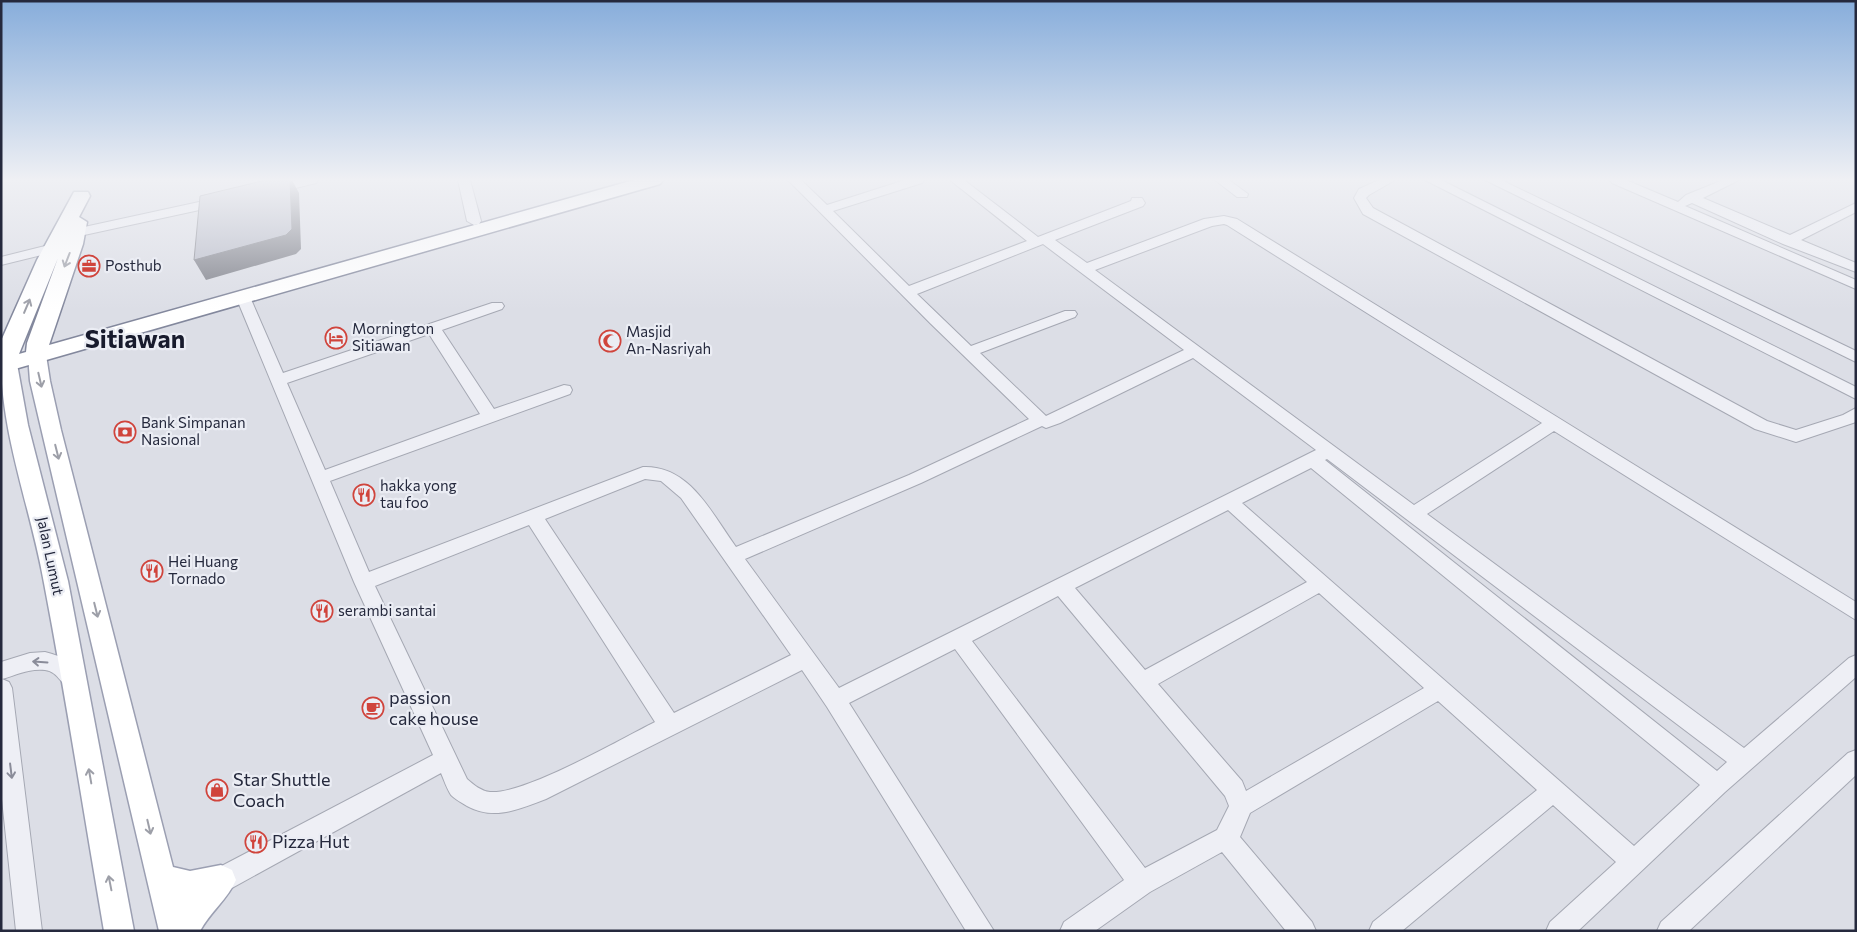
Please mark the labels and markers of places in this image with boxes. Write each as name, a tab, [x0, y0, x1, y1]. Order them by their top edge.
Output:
office icon: Posthub	[77, 254, 101, 278]
place label: Posthub	[105, 256, 162, 274]
place label: Mornington Sitiawan	[352, 319, 434, 354]
place label: Masjid An-Nasriyah	[626, 322, 711, 357]
hotel icon: Mornington Sitiawan	[324, 326, 348, 350]
mosque icon: Masjid An-Nasriyah	[598, 329, 622, 353]
place label: Bank Simpanan Nasional	[141, 413, 246, 448]
bank icon: Bank Simpanan Nasional	[113, 420, 137, 444]
place label: hakka yong tau foo	[380, 476, 457, 511]
restaurant icon: hakka yong tau foo	[352, 483, 376, 507]
place label: Hei Huang Tornado	[168, 552, 238, 587]
restaurant icon: Hei Huang Tornado	[140, 559, 164, 583]
restaurant icon: serambi santai	[310, 599, 334, 623]
place label: serambi santai	[338, 601, 436, 619]
place label: passion cake house	[389, 686, 478, 729]
cafe icon: passion cake house	[361, 696, 385, 720]
place label: Star Shuttle Coach	[233, 768, 331, 811]
shop icon: Star Shuttle Coach	[205, 778, 229, 802]
restaurant icon: Pizza Hut	[244, 830, 268, 854]
place label: Pizza Hut	[272, 830, 350, 852]

